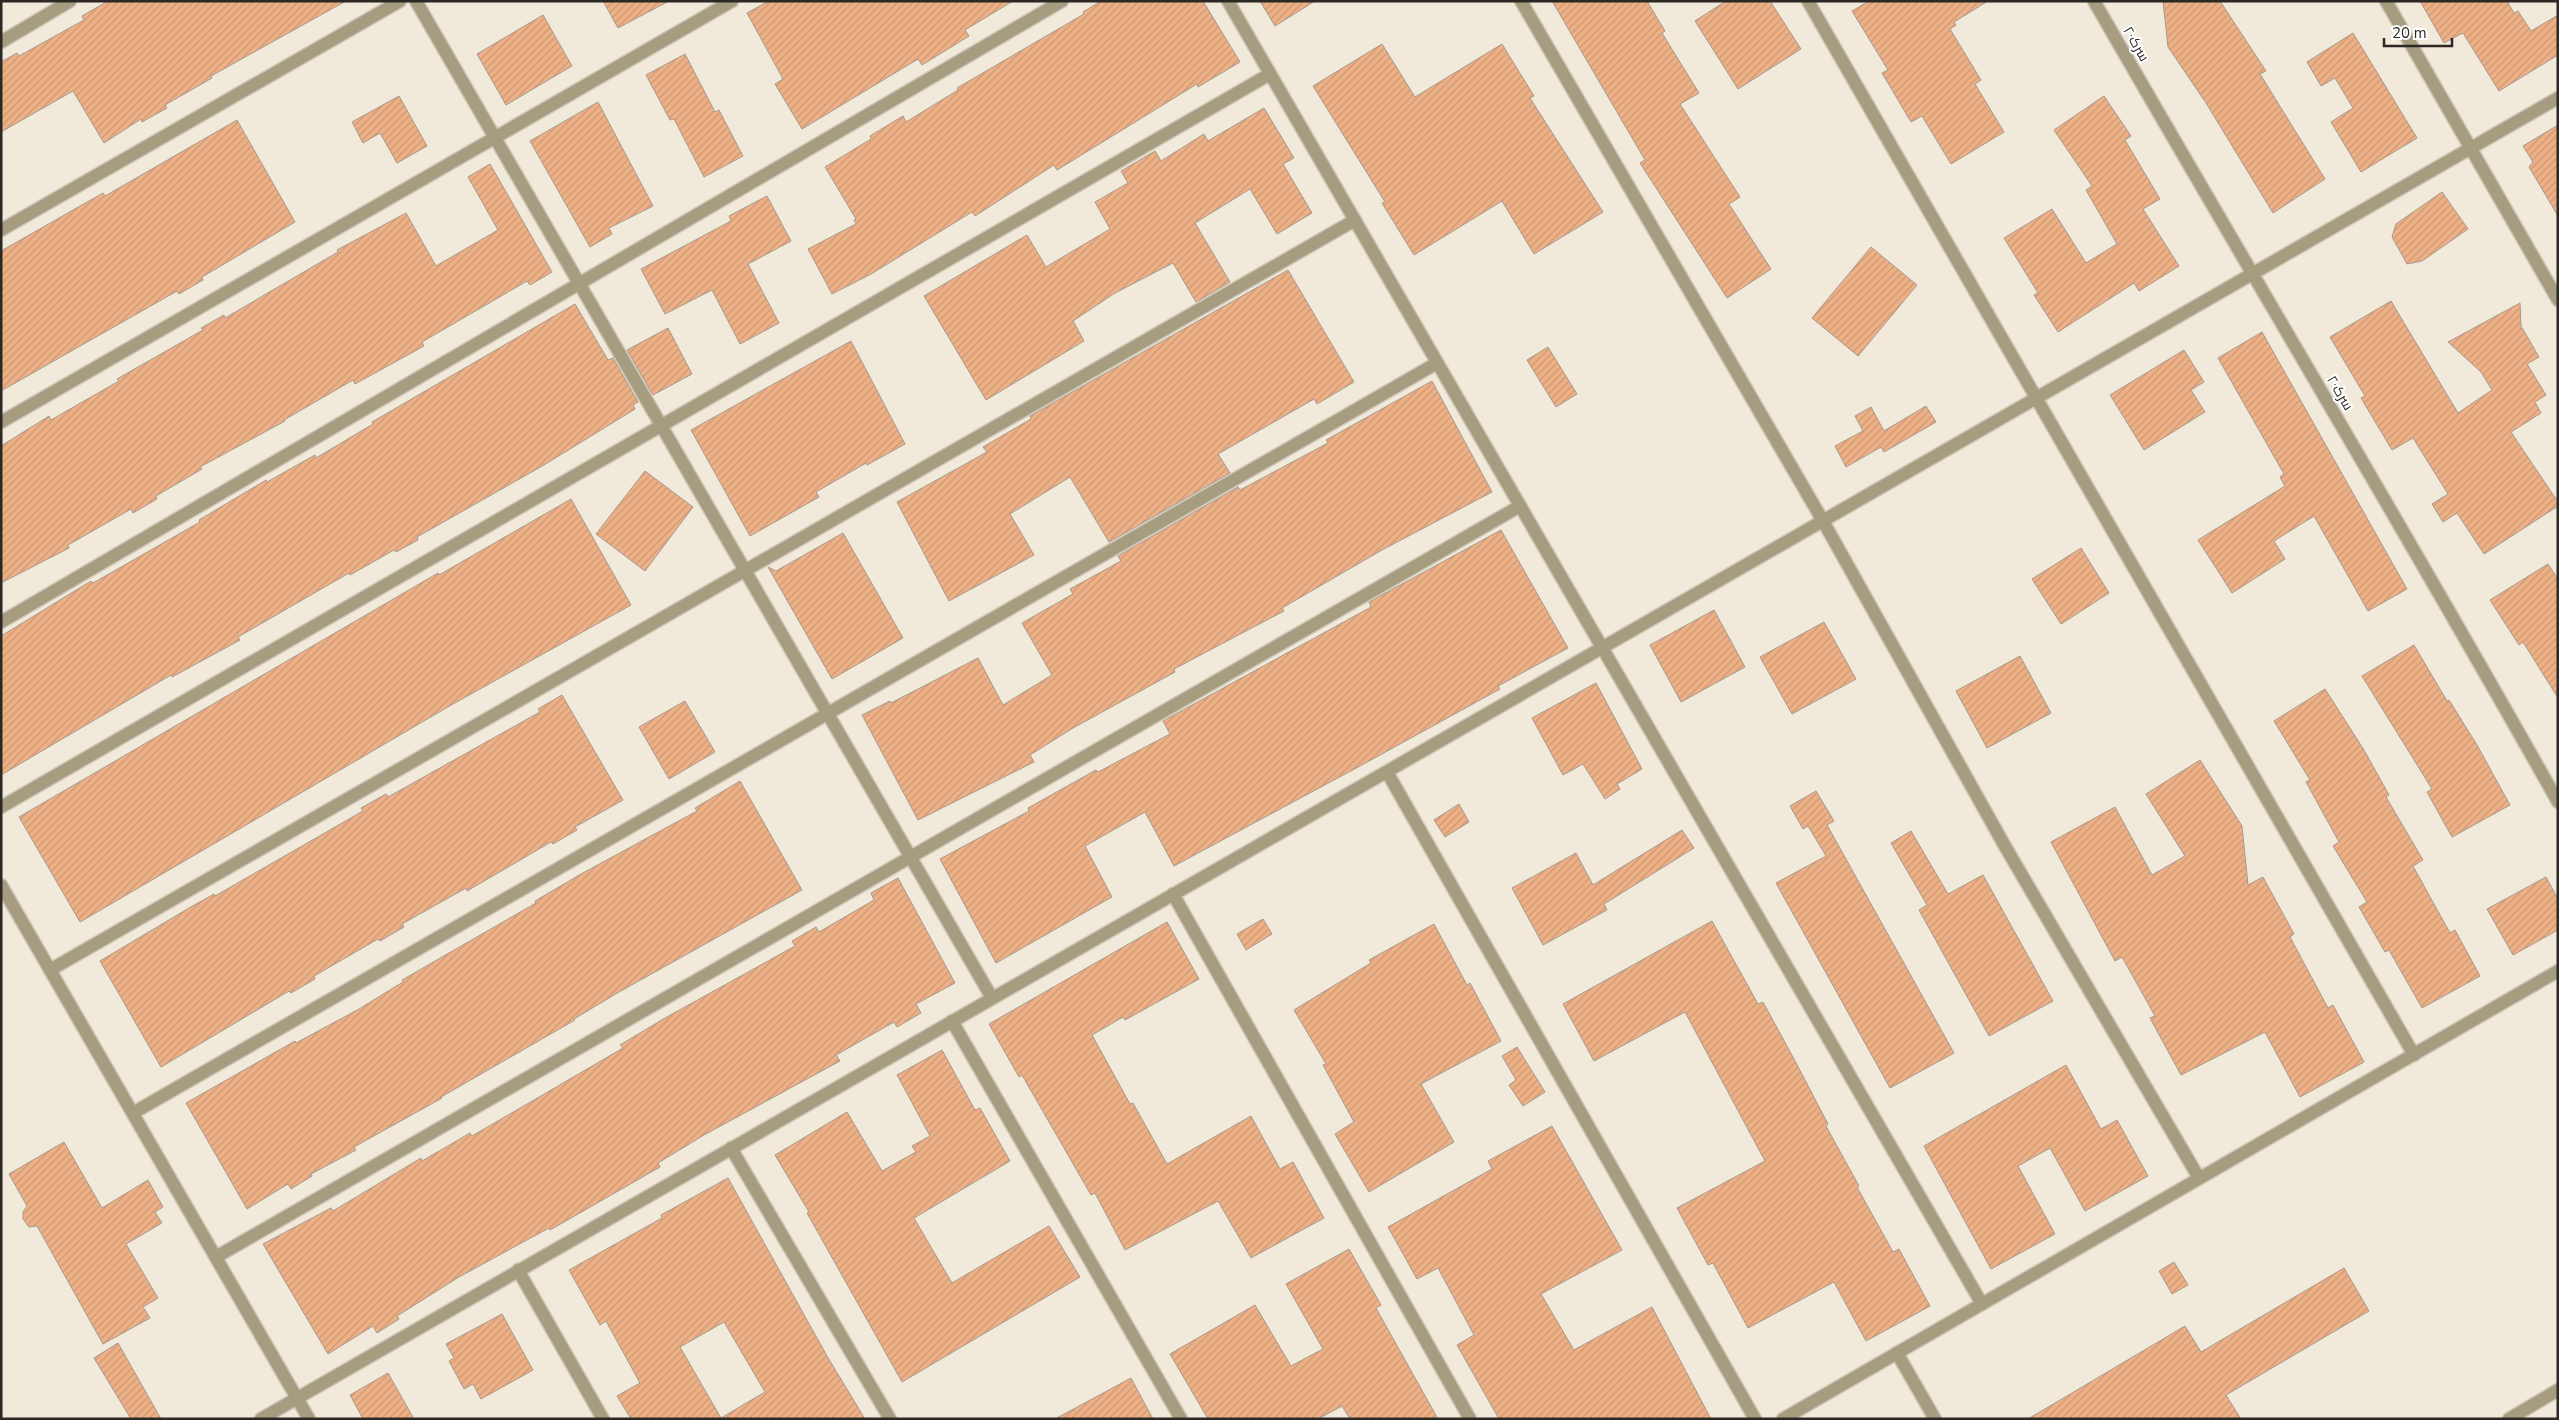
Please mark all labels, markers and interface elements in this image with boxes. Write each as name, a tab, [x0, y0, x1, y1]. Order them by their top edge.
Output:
scale bar	[2384, 15, 2452, 47]
street label: سرک۲۰	[2118, 23, 2154, 65]
text: 20 m	[2392, 23, 2427, 43]
street label: سرک۲۰	[2322, 372, 2358, 414]

